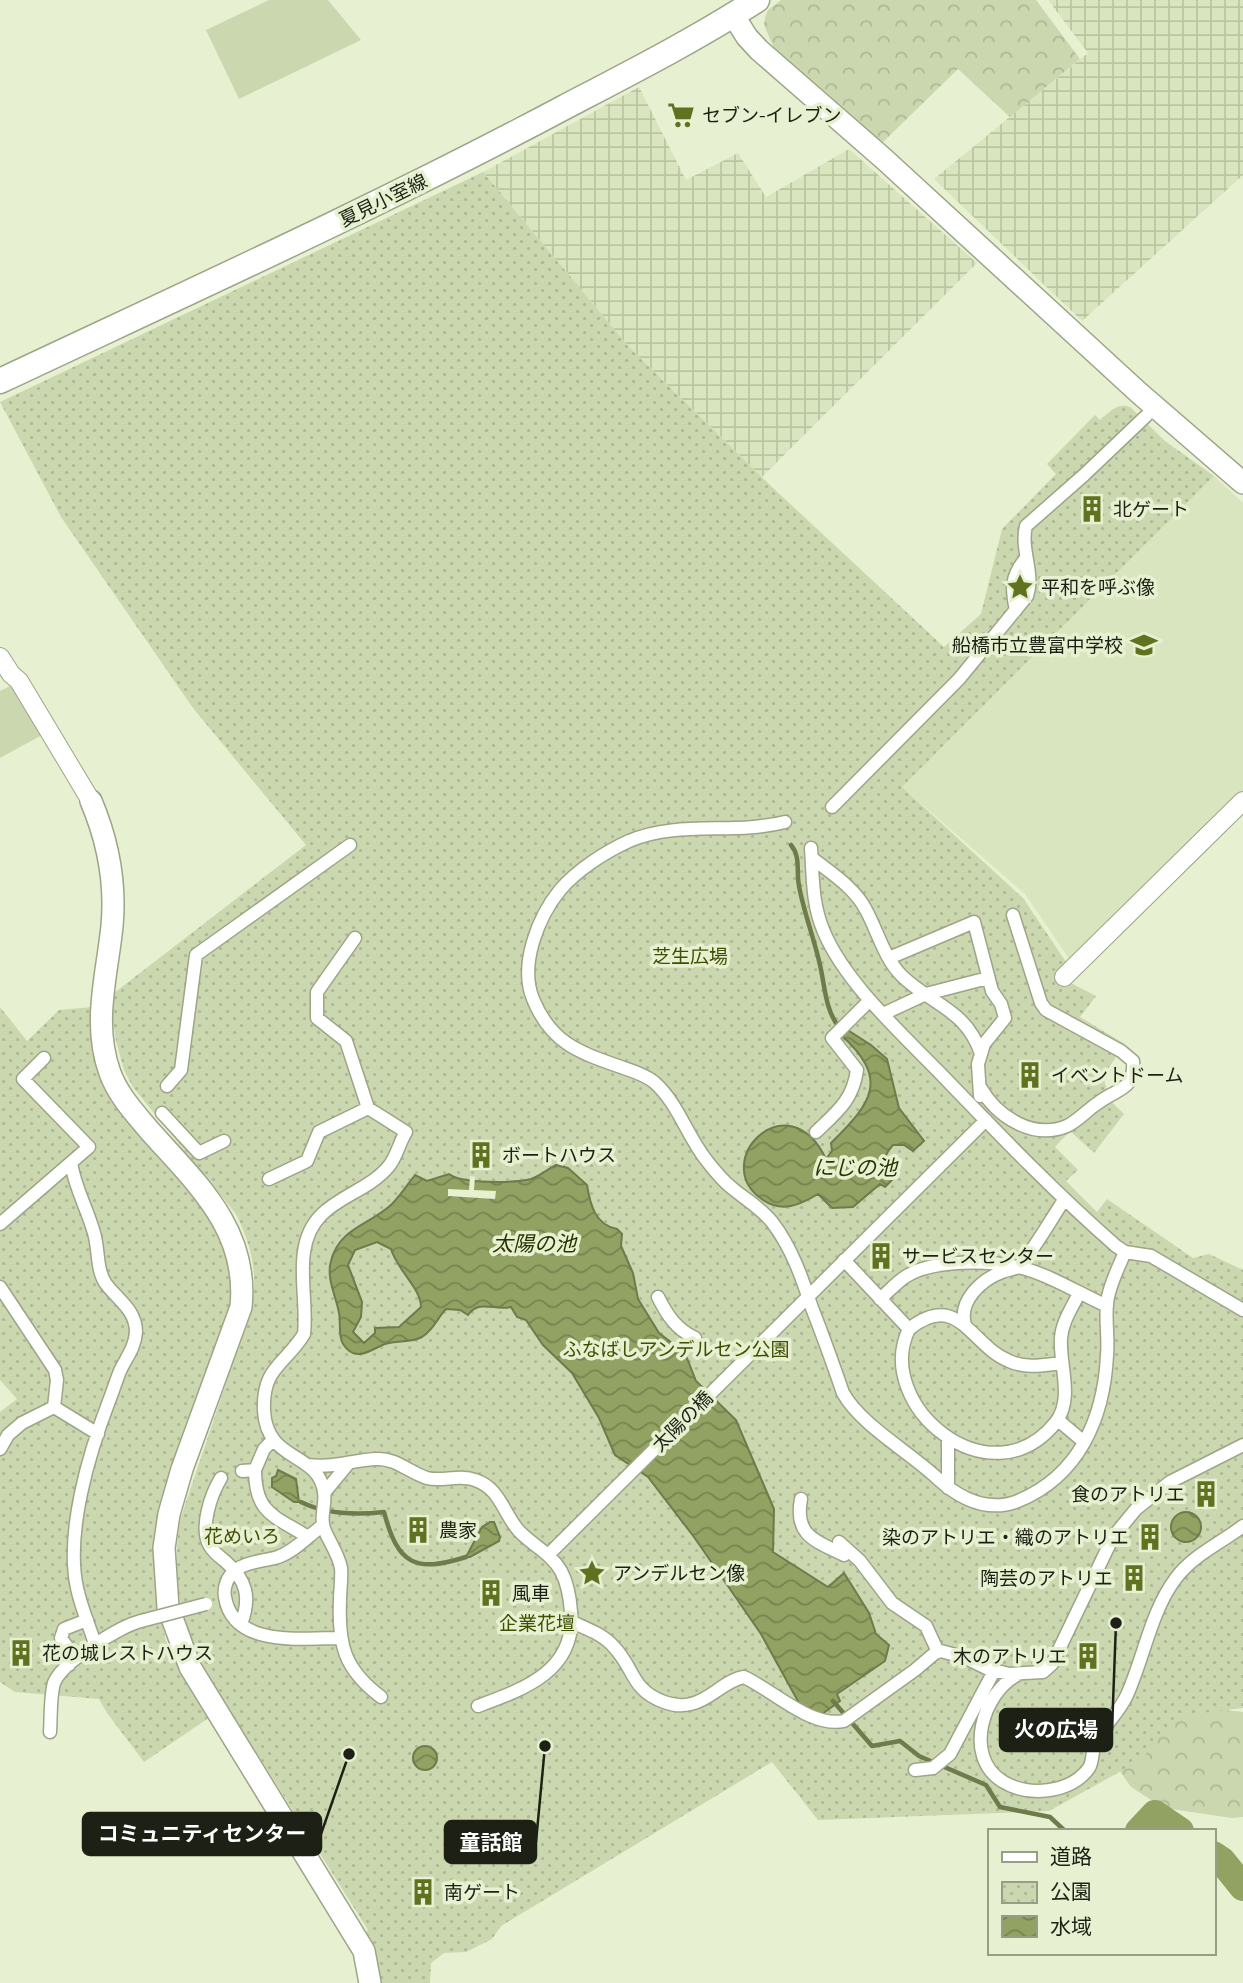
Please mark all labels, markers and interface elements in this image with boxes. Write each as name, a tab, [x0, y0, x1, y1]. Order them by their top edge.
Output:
supermarket icon: セブン-イレブン	[666, 100, 696, 130]
place label: セブン-イレブン	[702, 105, 842, 127]
street label: 夏見小室線	[336, 170, 431, 232]
building icon: 北ゲート	[1077, 494, 1107, 524]
place label: 北ゲート	[1113, 499, 1189, 521]
place icon: 平和を呼ぶ像	[1005, 572, 1035, 602]
place label: 平和を呼ぶ像	[1041, 577, 1155, 599]
school or university icon: 船橋市立豊富中学校	[1129, 630, 1159, 660]
place label: 船橋市立豊富中学校	[952, 635, 1123, 657]
park label: 芝生広場	[652, 946, 728, 968]
building icon: イベントドーム	[1015, 1060, 1045, 1090]
place label: イベントドーム	[1051, 1065, 1183, 1087]
building icon: ボートハウス	[466, 1140, 496, 1170]
place label: ボートハウス	[502, 1145, 616, 1167]
water label: にじの池	[813, 1156, 899, 1180]
water label: 太陽の池	[492, 1232, 578, 1256]
building icon: サービスセンター	[866, 1241, 896, 1271]
place label: サービスセンター	[902, 1246, 1054, 1268]
park label: ふなばしアンデルセン公園	[562, 1339, 790, 1361]
street label: 太陽の橋	[648, 1387, 717, 1456]
building icon: 食のアトリエ	[1191, 1479, 1221, 1509]
place label: 食のアトリエ	[1071, 1484, 1185, 1506]
building icon: 農家	[403, 1515, 433, 1545]
place label: 農家	[439, 1520, 477, 1542]
building icon: 染のアトリエ・織のアトリエ	[1135, 1522, 1165, 1552]
park label: 花めいろ	[204, 1526, 280, 1548]
place label: 染のアトリエ・織のアトリエ	[882, 1527, 1129, 1549]
place icon: アンデルセン像	[577, 1558, 607, 1588]
place label: アンデルセン像	[613, 1563, 745, 1585]
building icon: 陶芸のアトリエ	[1119, 1563, 1149, 1593]
place label: 陶芸のアトリエ	[980, 1568, 1113, 1590]
building icon: 風車	[476, 1578, 506, 1608]
place label: 風車	[512, 1583, 550, 1605]
park label: 企業花壇	[499, 1613, 575, 1635]
building icon: 花の城レストハウス	[6, 1638, 36, 1668]
building icon: 木のアトリエ	[1073, 1641, 1103, 1671]
place label: 花の城レストハウス	[42, 1643, 213, 1665]
place label: 木のアトリエ	[953, 1646, 1067, 1668]
callout: 火の広場	[1000, 1709, 1112, 1751]
text: 火の広場	[1014, 1718, 1098, 1742]
callout: コミュニティセンター	[83, 1813, 321, 1855]
callout: 童話館	[445, 1821, 536, 1863]
text: コミュニティセンター	[98, 1822, 306, 1846]
legend	[988, 1829, 1215, 1955]
text: 童話館	[460, 1831, 523, 1855]
text: 道路	[1050, 1845, 1092, 1869]
building icon: 南ゲート	[408, 1877, 438, 1907]
text: 公園	[1050, 1880, 1092, 1904]
place label: 南ゲート	[444, 1882, 520, 1904]
text: 水域	[1050, 1915, 1092, 1939]

